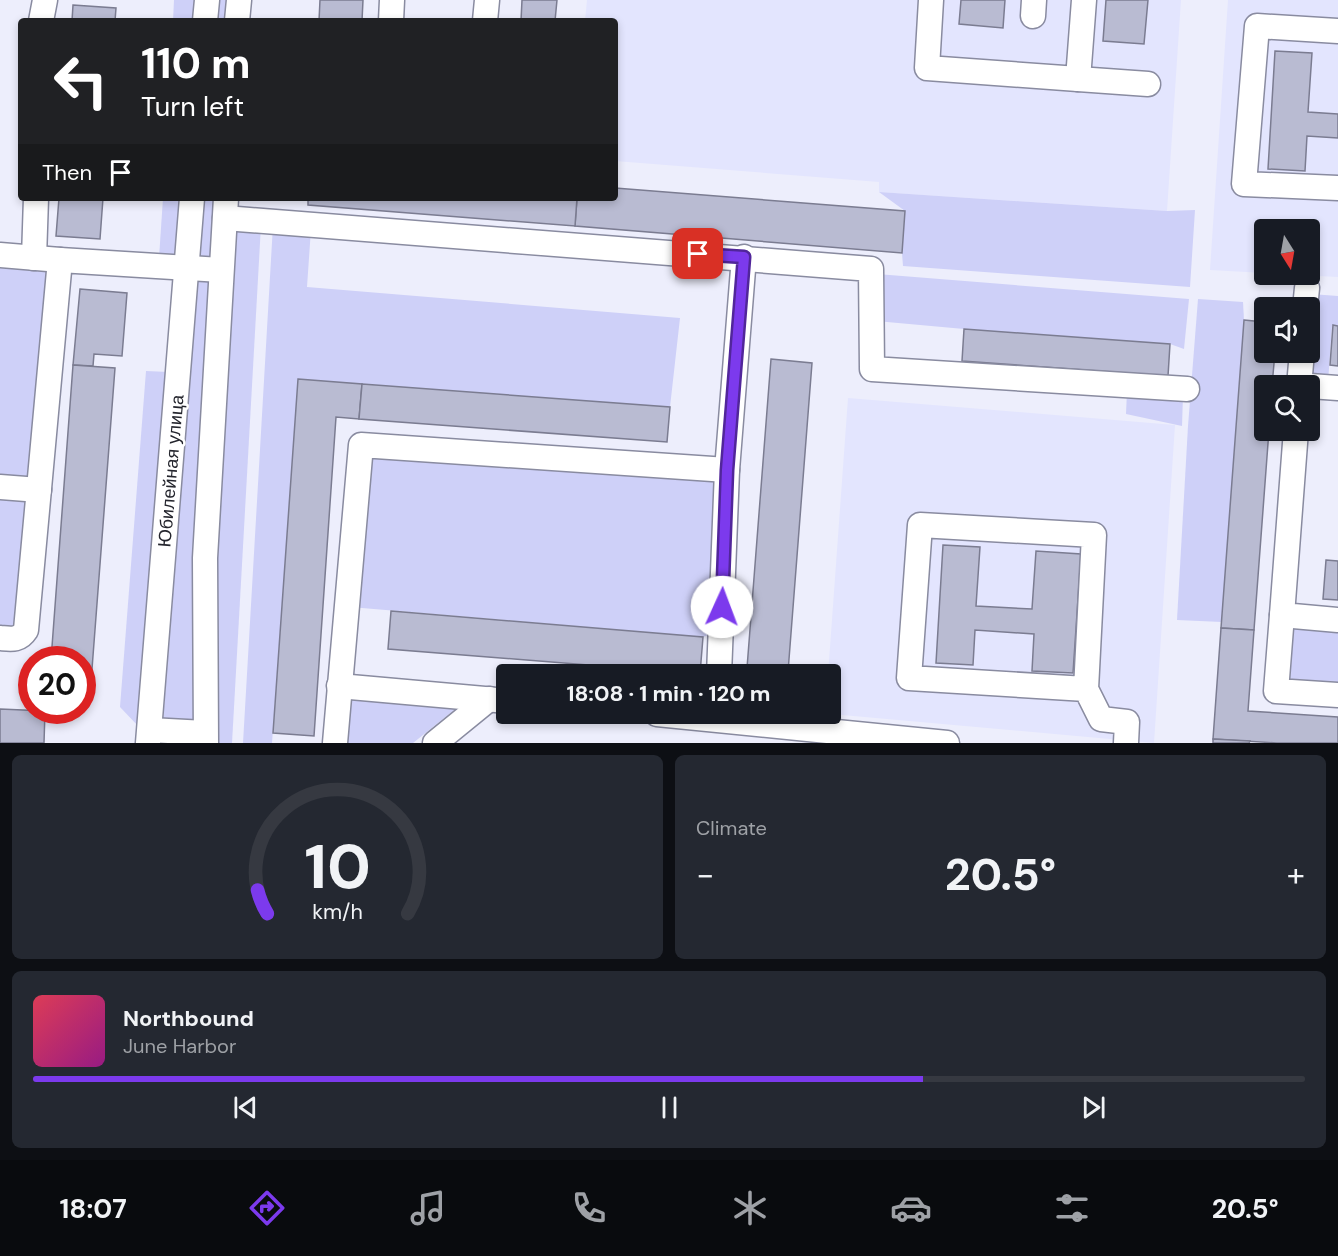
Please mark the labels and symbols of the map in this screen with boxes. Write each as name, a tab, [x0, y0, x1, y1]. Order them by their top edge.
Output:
north arrow	[1254, 219, 1320, 285]
pin	[672, 228, 723, 279]
street label: Юбилейная улица	[152, 393, 190, 548]
position arrow	[690, 575, 754, 639]
speed limit sign: 20	[18, 646, 96, 724]

